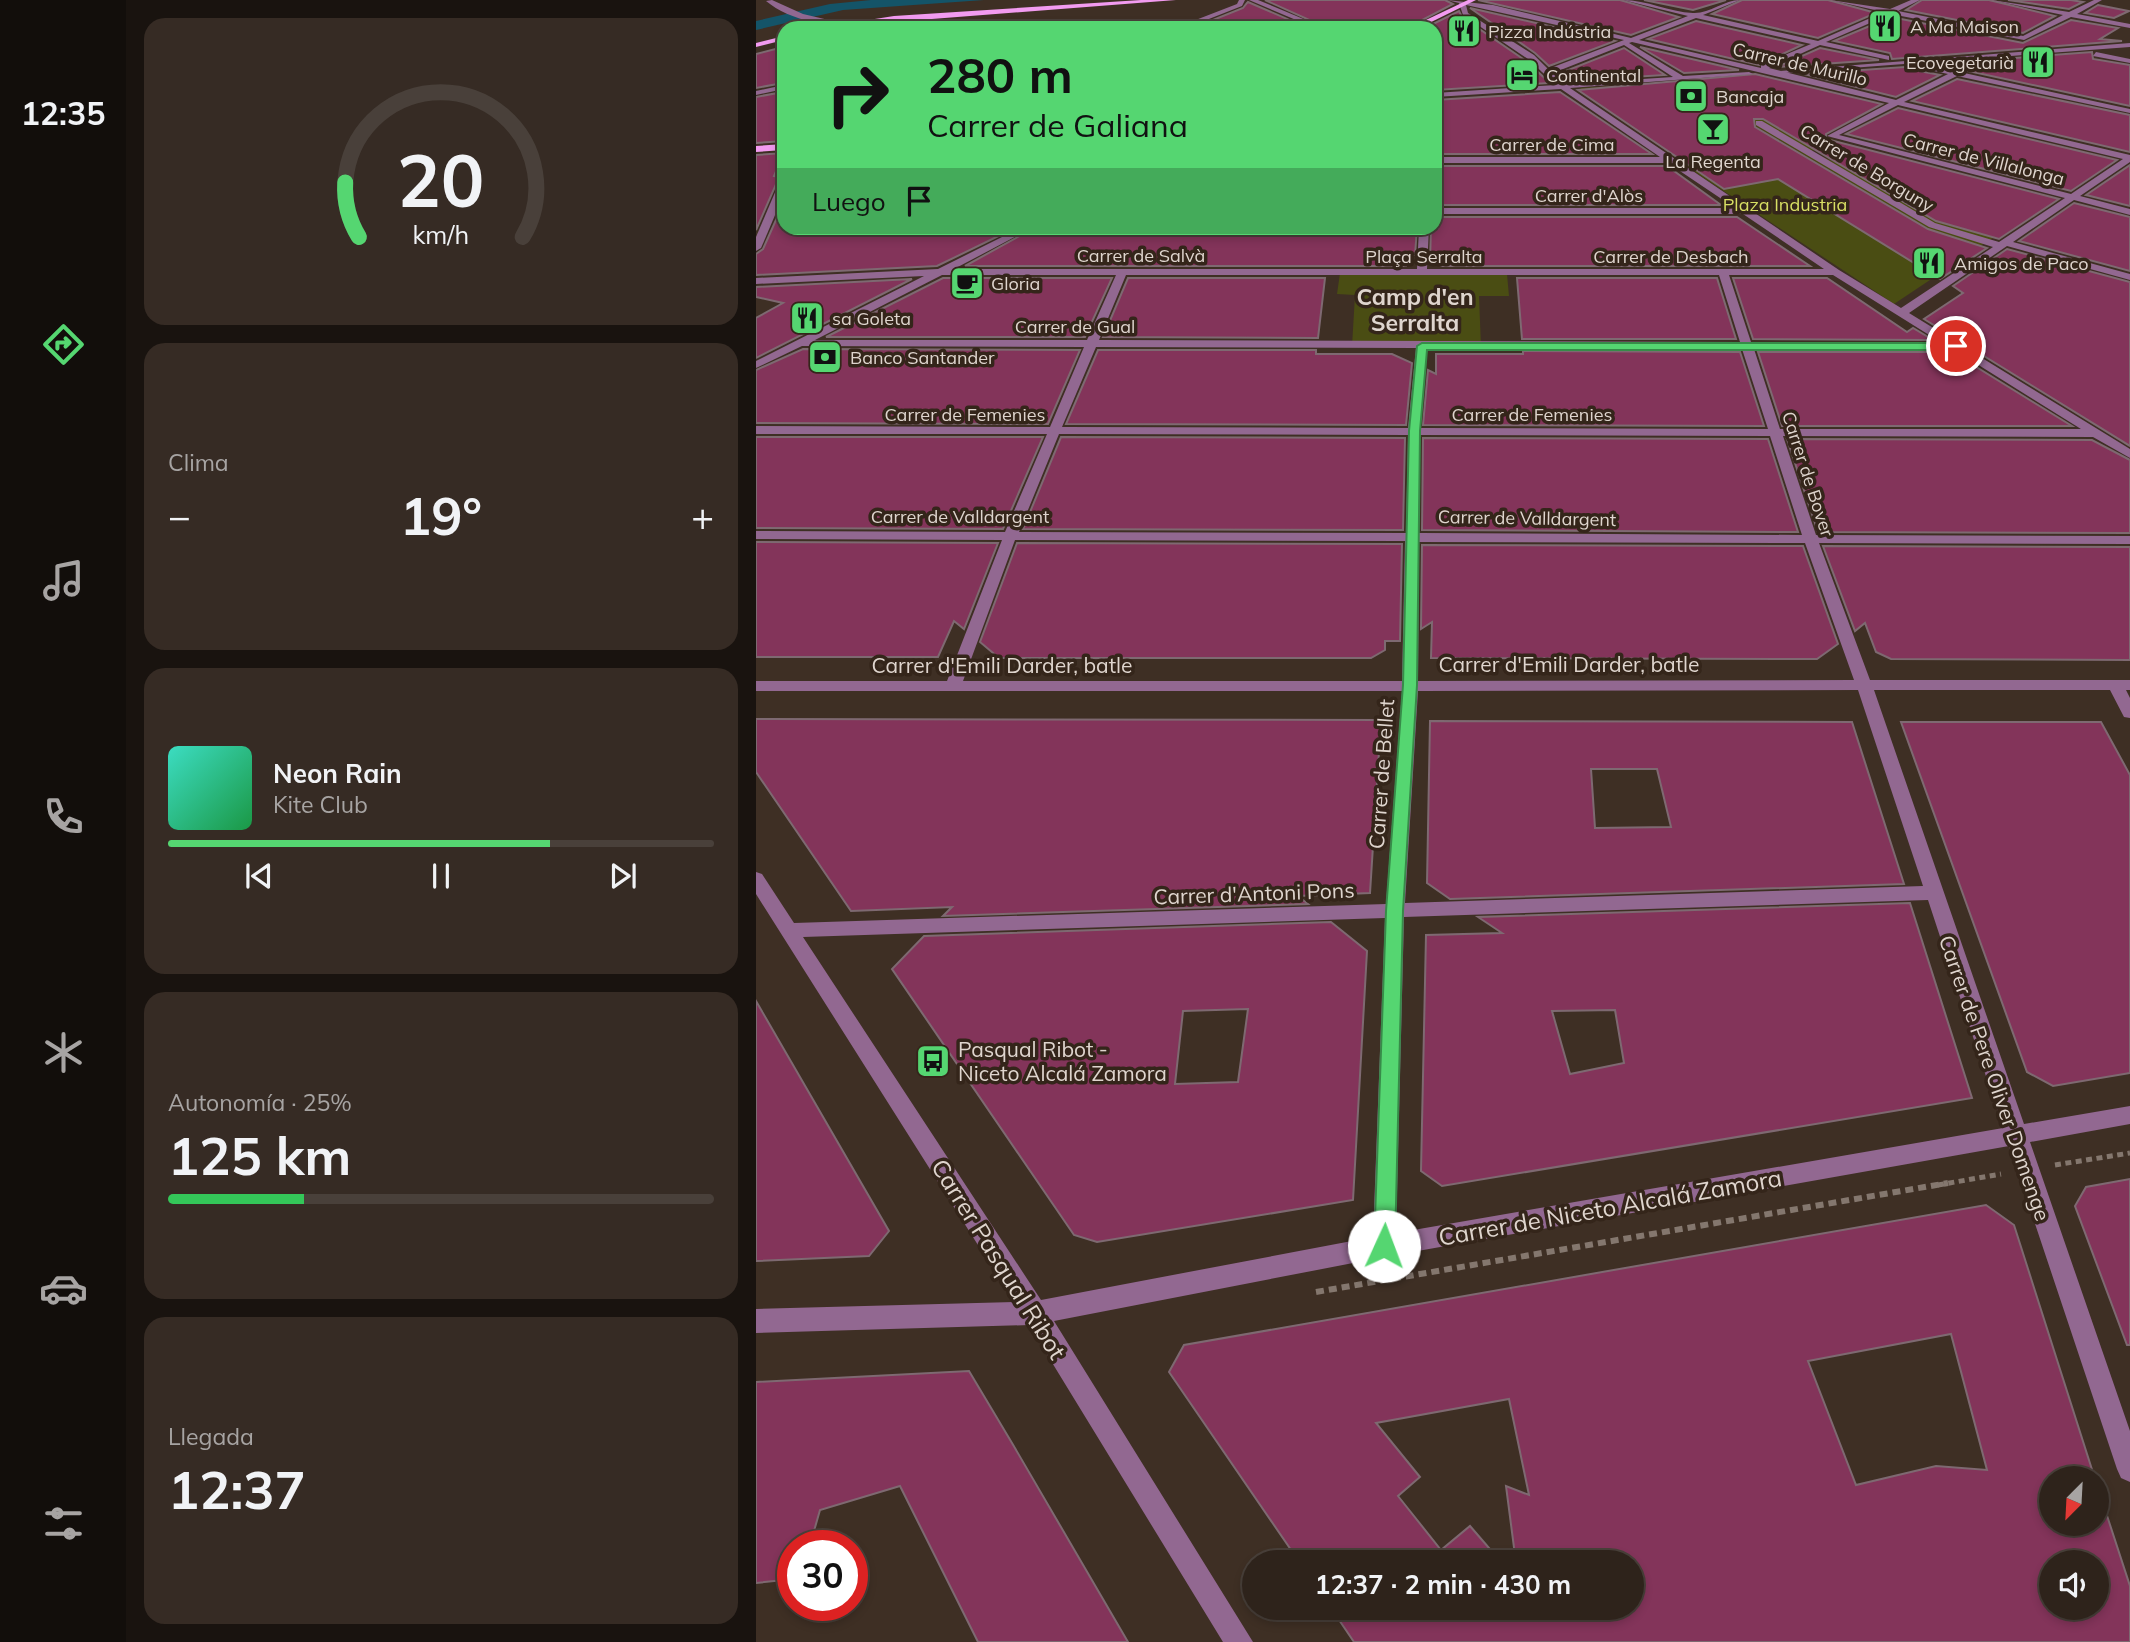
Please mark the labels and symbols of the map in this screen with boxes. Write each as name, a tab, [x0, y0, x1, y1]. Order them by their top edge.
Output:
restaurant icon: A Ma Maison	[1866, 7, 1904, 45]
restaurant icon: Pizza Indústria	[1445, 12, 1483, 50]
place label: A Ma Maison	[1910, 15, 2019, 38]
place label: Pizza Indústria	[1488, 20, 1611, 43]
street label: Carrer de Murillo	[1730, 37, 1870, 91]
restaurant icon: Ecovegetarià	[2019, 43, 2057, 81]
place label: Ecovegetarià	[1906, 51, 2014, 74]
hotel icon: Continental	[1503, 56, 1541, 94]
place label: Continental	[1546, 64, 1641, 87]
bank icon: Bancaja	[1672, 77, 1710, 115]
place label: Bancaja	[1716, 85, 1784, 108]
bar icon: La Regenta	[1694, 110, 1732, 148]
street label: Carrer de Borguny	[1796, 119, 1939, 217]
street label: Carrer de Villalonga	[1901, 128, 2067, 190]
street label: Carrer de Cima	[1489, 133, 1615, 156]
place label: La Regenta	[1665, 150, 1761, 173]
street label: Carrer d'Alòs	[1535, 184, 1643, 207]
park label: Plaza Industria	[1723, 193, 1847, 216]
street label: Carrer de Salvà	[1077, 244, 1205, 267]
restaurant icon: Amigos de Paco	[1910, 244, 1948, 282]
street label: Plaça Serralta	[1365, 245, 1483, 268]
street label: Carrer de Desbach	[1593, 245, 1749, 268]
place label: Amigos de Paco	[1954, 252, 2088, 275]
cafe icon: Gloria	[948, 264, 986, 302]
place label: Gloria	[991, 272, 1040, 295]
district label: Camp d'en Serralta	[1356, 282, 1474, 337]
restaurant icon: sa Goleta	[788, 299, 826, 337]
place label: sa Goleta	[832, 307, 911, 330]
street label: Carrer de Gual	[1015, 315, 1135, 338]
pin	[1926, 316, 1986, 376]
bank icon: Banco Santander	[806, 338, 844, 376]
place label: Banco Santander	[850, 346, 995, 369]
street label: Carrer de Femenies	[885, 403, 1045, 426]
street label: Carrer de Femenies	[1452, 403, 1612, 426]
street label: Carrer de Bover	[1777, 409, 1839, 540]
street label: Carrer de Valldargent	[871, 505, 1049, 528]
street label: Carrer de Valldargent	[1438, 505, 1616, 531]
street label: Carrer d'Emili Darder, batle	[1439, 651, 1699, 677]
street label: Carrer d'Emili Darder, batle	[872, 652, 1132, 678]
street label: Carrer de Bellet	[1363, 698, 1399, 850]
street label: Carrer d'Antoni Pons	[1153, 876, 1355, 910]
street label: Carrer de Pere Oliver Domenge	[1934, 932, 2056, 1224]
place label: Pasqual Ribot - Niceto Alcalá Zamora	[958, 1036, 1167, 1086]
bus stop icon: Pasqual Ribot - Niceto Alcalá Zamora	[914, 1042, 952, 1080]
street label: Carrer Pasqual Ribot	[925, 1153, 1073, 1365]
street label: Carrer de Niceto Alcalá Zamora	[1436, 1162, 1784, 1252]
position arrow	[1347, 1209, 1421, 1283]
north arrow	[2039, 1466, 2109, 1536]
speed limit sign: 30	[777, 1530, 868, 1621]

